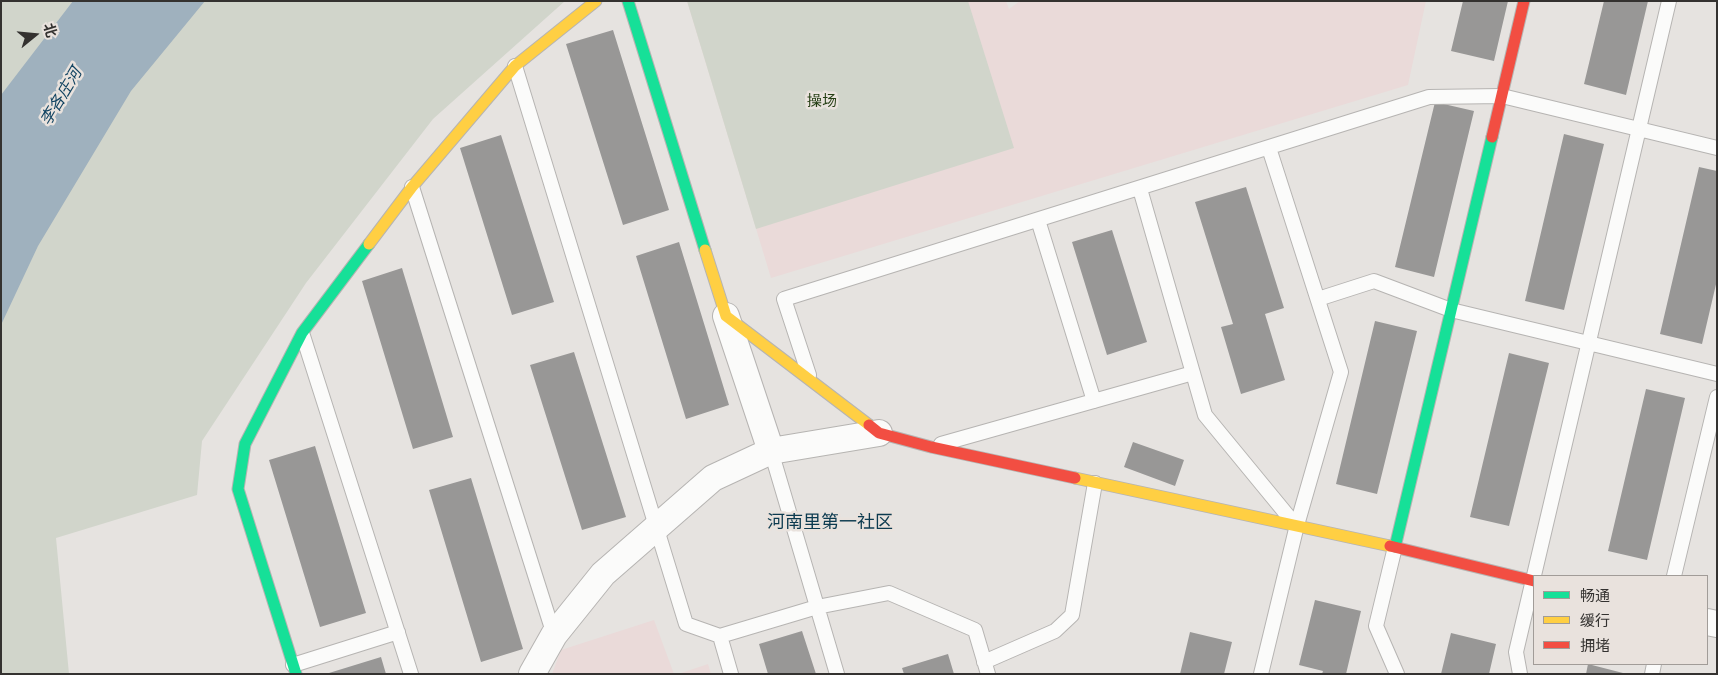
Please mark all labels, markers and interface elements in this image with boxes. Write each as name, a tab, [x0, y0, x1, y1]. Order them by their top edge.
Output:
north arrow	[10, 10, 60, 60]
text: 北	[40, 21, 60, 40]
water label: 李各庄河	[37, 65, 87, 129]
park label: 操场	[807, 93, 837, 111]
district label: 河南里第一社区	[767, 512, 893, 534]
legend	[1533, 575, 1708, 665]
text: 畅通	[1580, 587, 1610, 605]
text: 缓行	[1580, 612, 1610, 630]
text: 拥堵	[1580, 637, 1610, 655]

